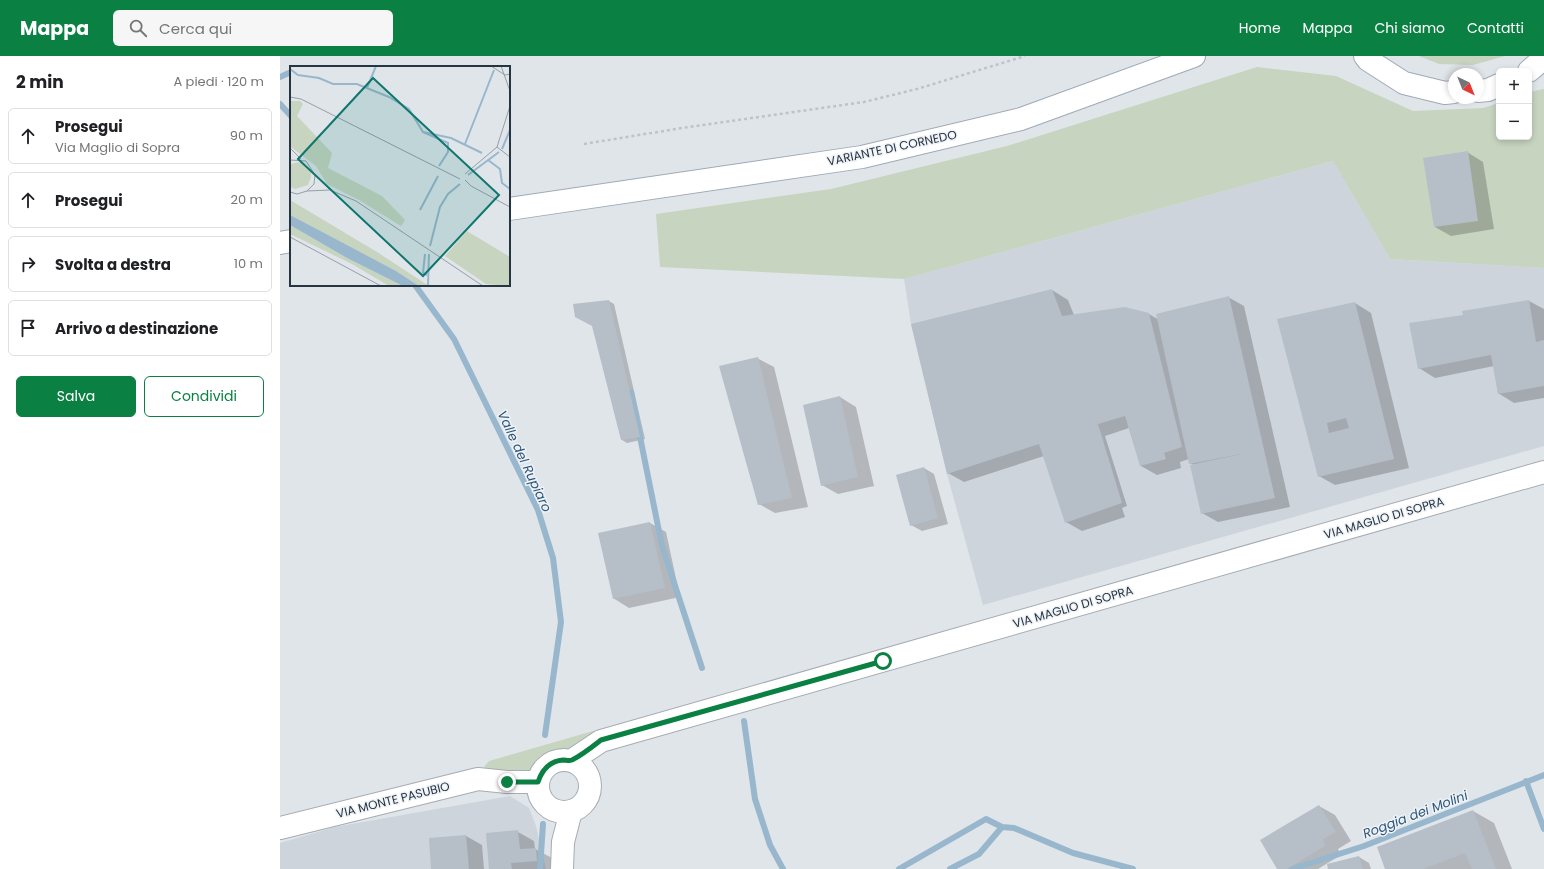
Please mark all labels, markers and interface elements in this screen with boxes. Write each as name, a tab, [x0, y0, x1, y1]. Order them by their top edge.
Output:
search box	[113, 10, 393, 46]
text: Mappa	[20, 15, 89, 42]
icon: search	[127, 17, 149, 39]
text: Cerca qui	[159, 18, 232, 39]
text: Home	[1239, 18, 1281, 38]
text: Mappa	[1303, 18, 1353, 38]
text: Chi siamo	[1375, 18, 1445, 38]
text: Contatti	[1467, 18, 1524, 38]
inset map	[290, 66, 510, 286]
north arrow	[1448, 68, 1484, 104]
map controls	[1496, 68, 1532, 140]
button: +	[1496, 68, 1532, 104]
text: 2 min	[16, 70, 64, 94]
text: A piedi · 120 m	[173, 72, 264, 91]
button: −	[1496, 104, 1532, 140]
text: Prosegui	[55, 116, 123, 137]
icon: ahead	[17, 125, 39, 147]
street label: VARIANTE DI CORNEDO	[826, 125, 958, 170]
text: 90 m	[230, 126, 263, 145]
text: Via Maglio di Sopra	[55, 138, 180, 157]
icon: ahead	[17, 189, 39, 211]
text: Prosegui	[55, 190, 123, 211]
text: 20 m	[230, 190, 263, 209]
icon: right	[17, 253, 39, 275]
text: Svolta a destra	[55, 254, 171, 275]
text: 10 m	[234, 254, 263, 273]
icon: arrive	[17, 317, 39, 339]
text: Arrivo a destinazione	[55, 318, 218, 339]
button: Salva	[16, 376, 136, 417]
button: Condividi	[144, 376, 264, 417]
water label: Valle del Rupiaro	[493, 407, 556, 515]
street label: VIA MAGLIO DI SOPRA	[1322, 492, 1446, 543]
street label: VIA MAGLIO DI SOPRA	[1011, 581, 1135, 632]
route start	[874, 652, 892, 670]
route end	[498, 773, 516, 791]
street label: VIA MONTE PASUBIO	[334, 777, 451, 822]
water label: Roggia dei Molini	[1360, 785, 1471, 843]

